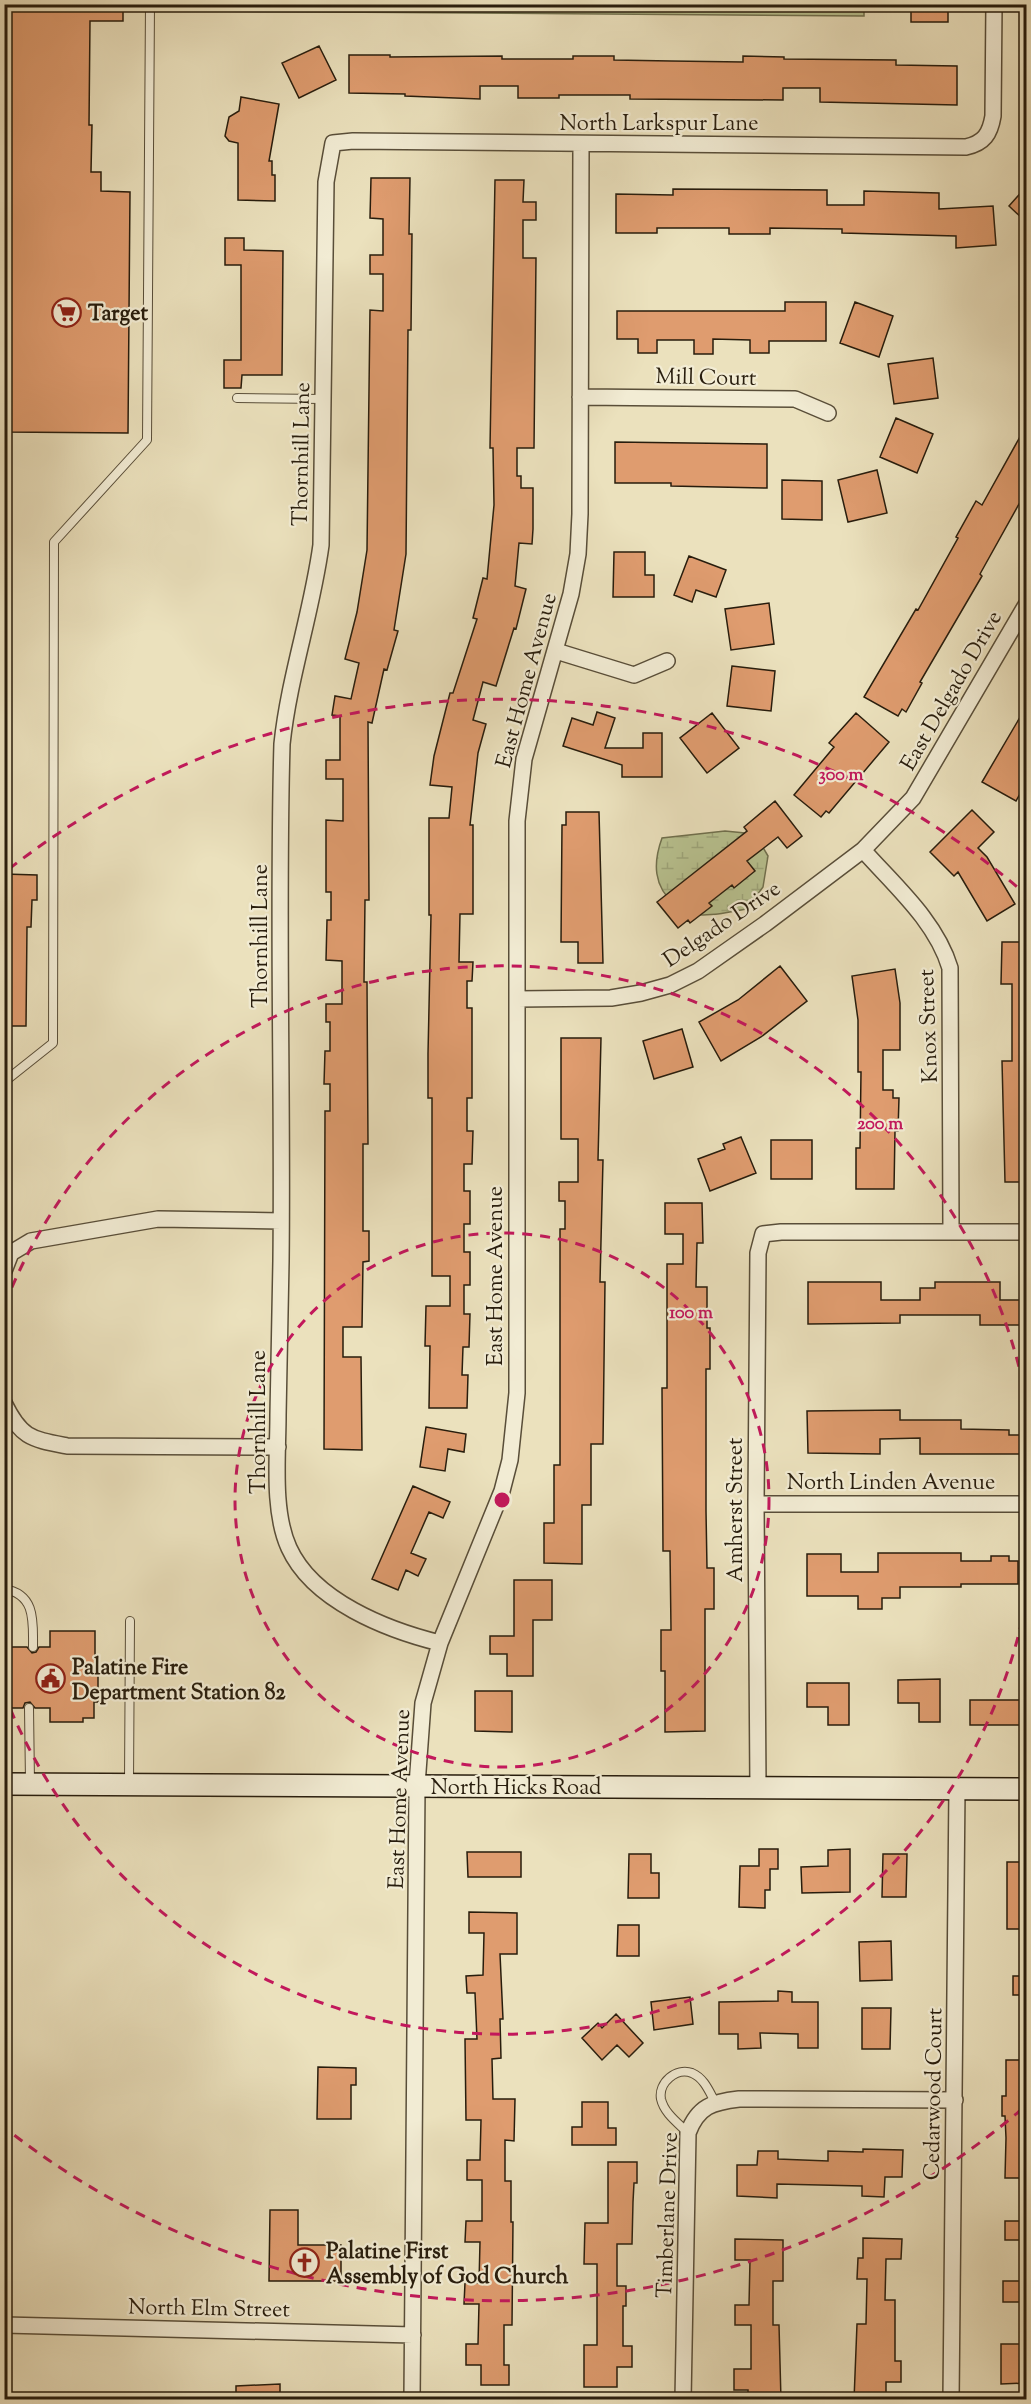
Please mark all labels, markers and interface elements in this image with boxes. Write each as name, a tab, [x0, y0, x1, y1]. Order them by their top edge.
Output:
street label: North Larkspur Lane	[560, 109, 758, 141]
supermarket icon: Target	[51, 296, 83, 328]
place label: Target	[88, 299, 148, 331]
street label: Mill Court	[655, 362, 757, 396]
street label: Thornhill Lane	[286, 382, 320, 526]
street label: East Home Avenue	[489, 590, 567, 772]
street label: East Delgado Drive	[894, 605, 1012, 778]
text: 300 m	[819, 763, 864, 789]
street label: Thornhill Lane	[246, 864, 278, 1008]
street label: Delgado Drive	[657, 874, 788, 977]
street label: Knox Street	[912, 968, 948, 1083]
text: 200 m	[857, 1112, 903, 1138]
street label: East Home Avenue	[481, 1186, 513, 1366]
text: 100 m	[669, 1301, 713, 1327]
street label: Thornhill Lane	[244, 1350, 276, 1494]
street label: Amherst Street	[721, 1437, 753, 1582]
street label: North Linden Avenue	[787, 1468, 995, 1500]
centre of rings	[492, 1490, 512, 1510]
place label: Palatine Fire Department Station 82	[72, 1653, 286, 1710]
public building icon: Palatine Fire Department Station 82	[35, 1663, 67, 1695]
street label: East Home Avenue	[382, 1709, 420, 1890]
street label: North Hicks Road	[431, 1773, 601, 1805]
street label: Cedarwood Court	[917, 2007, 953, 2181]
street label: Timberlane Drive	[650, 2132, 688, 2299]
place label: Palatine First Assembly of God Church	[326, 2237, 569, 2294]
church icon: Palatine First Assembly of God Church	[289, 2247, 321, 2279]
street label: North Elm Street	[128, 2293, 291, 2327]

